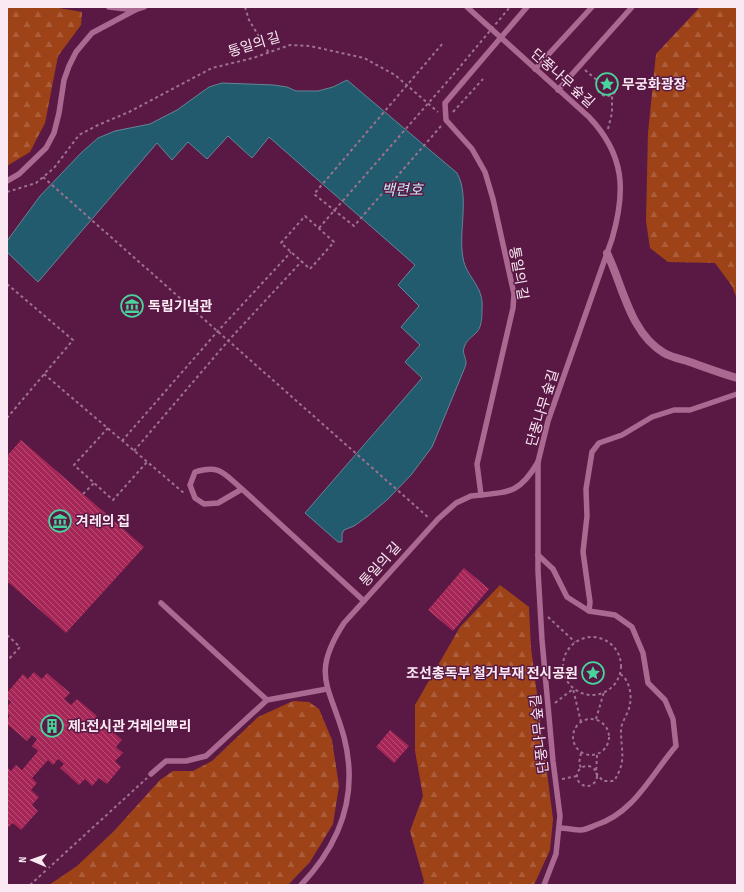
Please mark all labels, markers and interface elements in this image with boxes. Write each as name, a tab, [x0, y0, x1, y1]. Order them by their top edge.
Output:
street label: 통일의 길	[226, 28, 282, 60]
street label: 단풍나무 숲길	[527, 45, 598, 111]
place icon: 무궁화광장	[594, 71, 620, 97]
place label: 무궁화광장	[622, 76, 687, 93]
water label: 백련호	[381, 181, 424, 200]
street label: 통일의 길	[505, 245, 532, 301]
museum icon: 독립기념관	[119, 293, 145, 319]
place label: 독립기념관	[148, 298, 213, 315]
street label: 단풍나무 숲길	[523, 368, 562, 449]
museum icon: 겨레의 집	[47, 508, 73, 534]
place label: 겨레의 집	[76, 513, 130, 530]
street label: 통일의 길	[356, 539, 405, 590]
place icon: 조선총독부 철거부재 전시공원	[580, 660, 606, 686]
place label: 조선총독부 철거부재 전시공원	[406, 665, 578, 682]
street label: 단풍나무 숲길	[527, 694, 552, 774]
building icon: 제1전시관 겨레의뿌리	[39, 713, 65, 739]
place label: 제1전시관 겨레의뿌리	[68, 718, 192, 735]
north arrow	[12, 840, 52, 880]
text: N	[16, 856, 29, 863]

